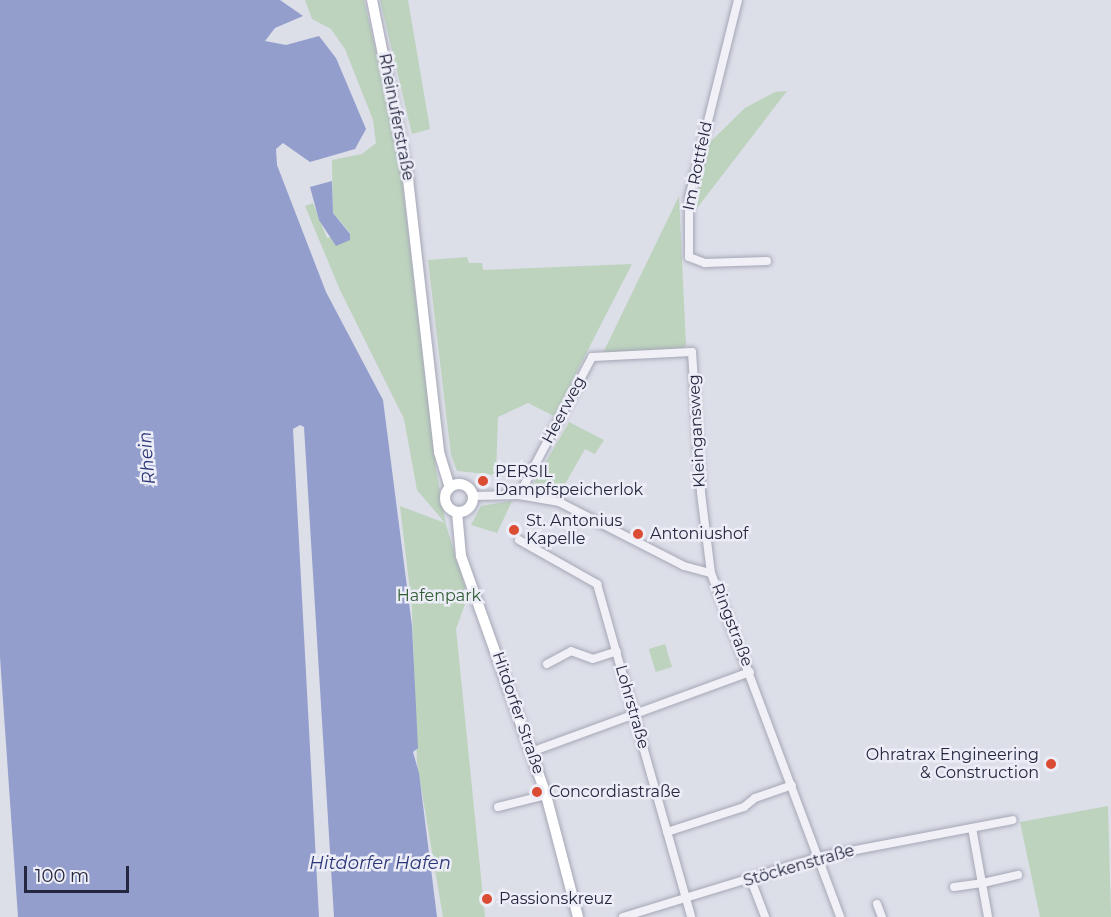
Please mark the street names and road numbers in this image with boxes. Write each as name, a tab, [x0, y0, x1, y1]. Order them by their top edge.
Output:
street label: Rheinuferstraße	[374, 52, 418, 182]
street label: Im Rottfeld	[679, 120, 717, 212]
street label: Heerweg	[538, 373, 590, 447]
street label: Kleingansweg	[684, 374, 710, 488]
street label: Ringstraße	[707, 581, 757, 669]
street label: Hitdorfer Straße	[488, 649, 548, 777]
street label: Lohrstraße	[611, 663, 653, 751]
street label: Stöckenstraße	[741, 841, 857, 891]

